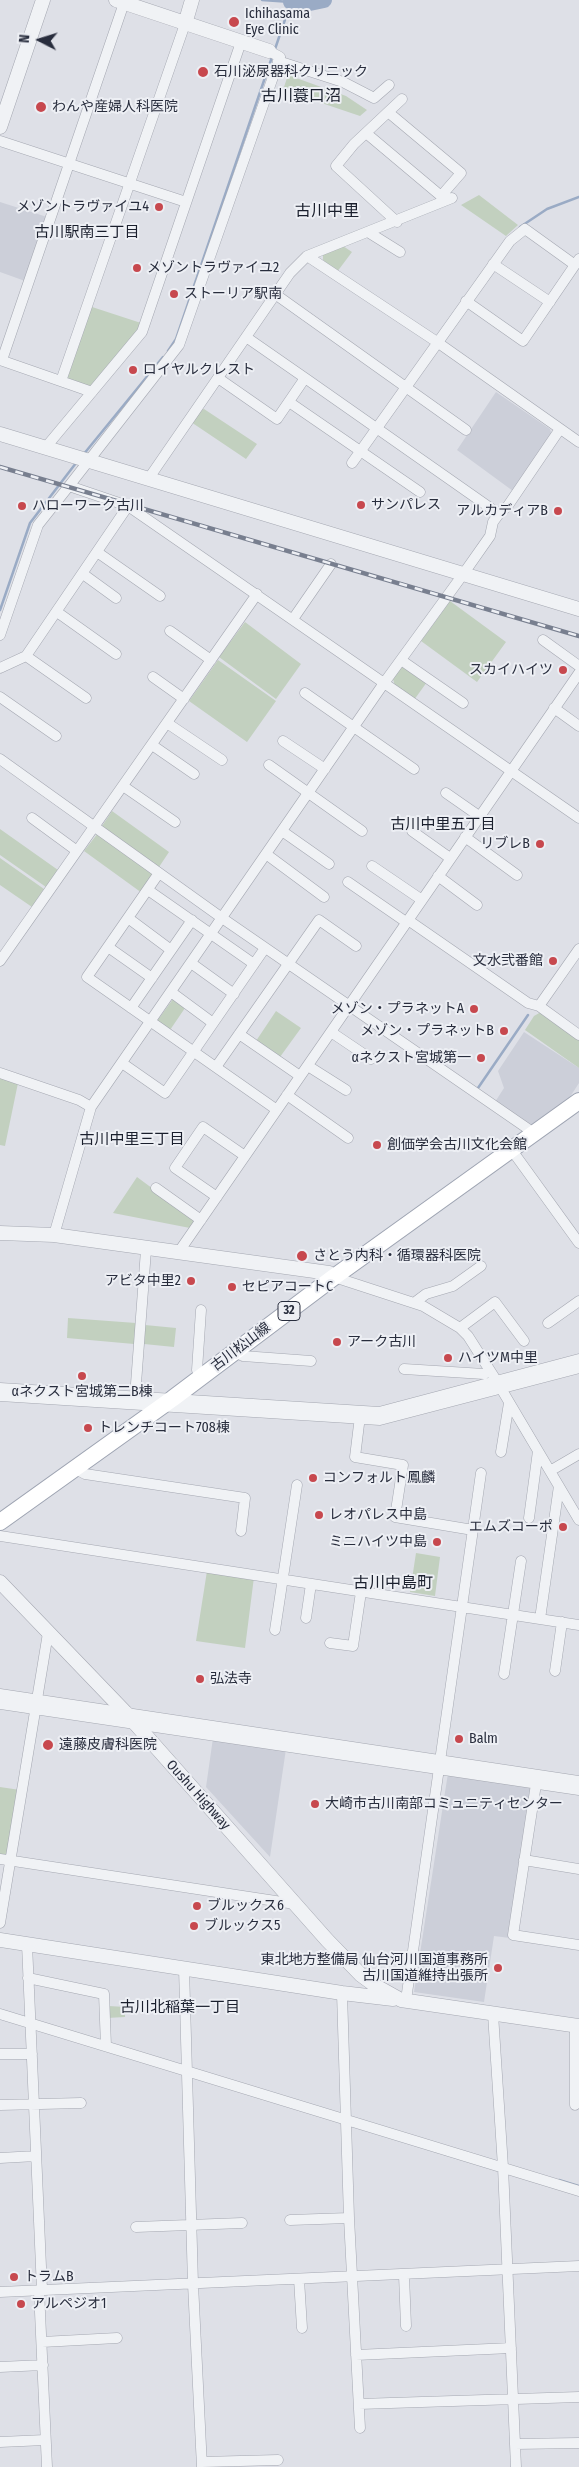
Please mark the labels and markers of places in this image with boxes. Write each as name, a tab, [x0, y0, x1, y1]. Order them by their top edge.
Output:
place label: Ichihasama Eye Clinic	[245, 6, 310, 38]
marker: Ichihasama Eye Clinic	[227, 15, 241, 29]
place label: 石川泌尿器科クリニック	[214, 64, 368, 80]
marker: 石川泌尿器科クリニック	[196, 65, 210, 79]
place label: わんや産婦人科医院	[52, 99, 178, 115]
marker: わんや産婦人科医院	[34, 100, 48, 114]
place label: メゾントラヴァイユ4	[16, 199, 149, 215]
marker: メゾントラヴァイユ4	[153, 201, 165, 213]
place label: メゾントラヴァイユ2	[147, 260, 279, 276]
marker: メゾントラヴァイユ2	[131, 262, 143, 274]
place label: ストーリア駅南	[184, 286, 282, 302]
marker: ストーリア駅南	[168, 288, 180, 300]
place label: ロイヤルクレスト	[143, 362, 255, 378]
marker: ロイヤルクレスト	[127, 364, 139, 376]
place label: サンパレス	[371, 497, 441, 513]
place label: ハローワーク古川	[32, 498, 144, 514]
marker: サンパレス	[355, 499, 367, 511]
marker: ハローワーク古川	[16, 500, 28, 512]
place label: アルカディアB	[456, 503, 548, 519]
marker: アルカディアB	[552, 505, 564, 517]
place label: スカイハイツ	[469, 662, 553, 678]
marker: スカイハイツ	[557, 664, 569, 676]
place label: リブレB	[480, 836, 530, 852]
marker: リブレB	[534, 838, 546, 850]
place label: 文水弐番館	[473, 953, 543, 969]
marker: 文水弐番館	[547, 955, 559, 967]
place label: メゾン・プラネットA	[331, 1001, 464, 1017]
marker: メゾン・プラネットA	[468, 1003, 480, 1015]
place label: メゾン・プラネットB	[360, 1023, 494, 1039]
marker: メゾン・プラネットB	[498, 1025, 510, 1037]
place label: αネクスト宮城第一	[351, 1050, 471, 1066]
marker: αネクスト宮城第一	[475, 1052, 487, 1064]
place label: 創価学会古川文化会館	[387, 1137, 527, 1153]
marker: 創価学会古川文化会館	[371, 1139, 383, 1151]
place label: さとう内科・循環器科医院	[313, 1248, 481, 1264]
marker: さとう内科・循環器科医院	[295, 1249, 309, 1263]
place label: アビタ中里2	[105, 1273, 181, 1289]
marker: アビタ中里2	[185, 1275, 197, 1287]
place label: セピアコートC	[242, 1279, 333, 1295]
marker: セピアコートC	[226, 1281, 238, 1293]
place label: アーク古川	[347, 1334, 416, 1350]
marker: アーク古川	[331, 1336, 343, 1348]
place label: ハイツM中里	[458, 1350, 538, 1366]
marker: ハイツM中里	[442, 1352, 454, 1364]
marker: αネクスト宮城第二B棟	[76, 1370, 88, 1382]
place label: αネクスト宮城第二B棟	[11, 1384, 153, 1400]
place label: トレンチコート708棟	[98, 1420, 230, 1436]
marker: トレンチコート708棟	[82, 1422, 94, 1434]
place label: コンフォルト鳳麟	[323, 1470, 435, 1486]
marker: コンフォルト鳳麟	[307, 1472, 319, 1484]
place label: レオパレス中島	[329, 1507, 427, 1523]
marker: レオパレス中島	[313, 1509, 325, 1521]
place label: エムズコーポ	[469, 1519, 553, 1535]
marker: エムズコーポ	[557, 1521, 569, 1533]
place label: ミニハイツ中島	[329, 1534, 427, 1550]
marker: ミニハイツ中島	[431, 1536, 443, 1548]
place label: 弘法寺	[210, 1671, 252, 1687]
marker: 弘法寺	[194, 1673, 206, 1685]
place label: Balm	[469, 1731, 498, 1747]
marker: Balm	[453, 1733, 465, 1745]
place label: 遠藤皮膚科医院	[59, 1737, 157, 1753]
marker: 遠藤皮膚科医院	[41, 1738, 55, 1752]
place label: 大崎市古川南部コミュニティセンター	[325, 1796, 563, 1812]
marker: 大崎市古川南部コミュニティセンター	[309, 1798, 321, 1810]
place label: ブルックス6	[207, 1898, 284, 1914]
marker: ブルックス6	[191, 1900, 203, 1912]
place label: ブルックス5	[204, 1918, 280, 1934]
marker: ブルックス5	[188, 1920, 200, 1932]
place label: 東北地方整備局 仙台河川国道事務所 古川国道維持出張所	[261, 1952, 488, 1984]
marker: 東北地方整備局 仙台河川国道事務所 古川国道維持出張所	[492, 1962, 504, 1974]
place label: トラムB	[24, 2269, 74, 2285]
marker: トラムB	[8, 2271, 20, 2283]
place label: アルペジオ1	[31, 2296, 106, 2312]
marker: アルペジオ1	[15, 2298, 27, 2310]

